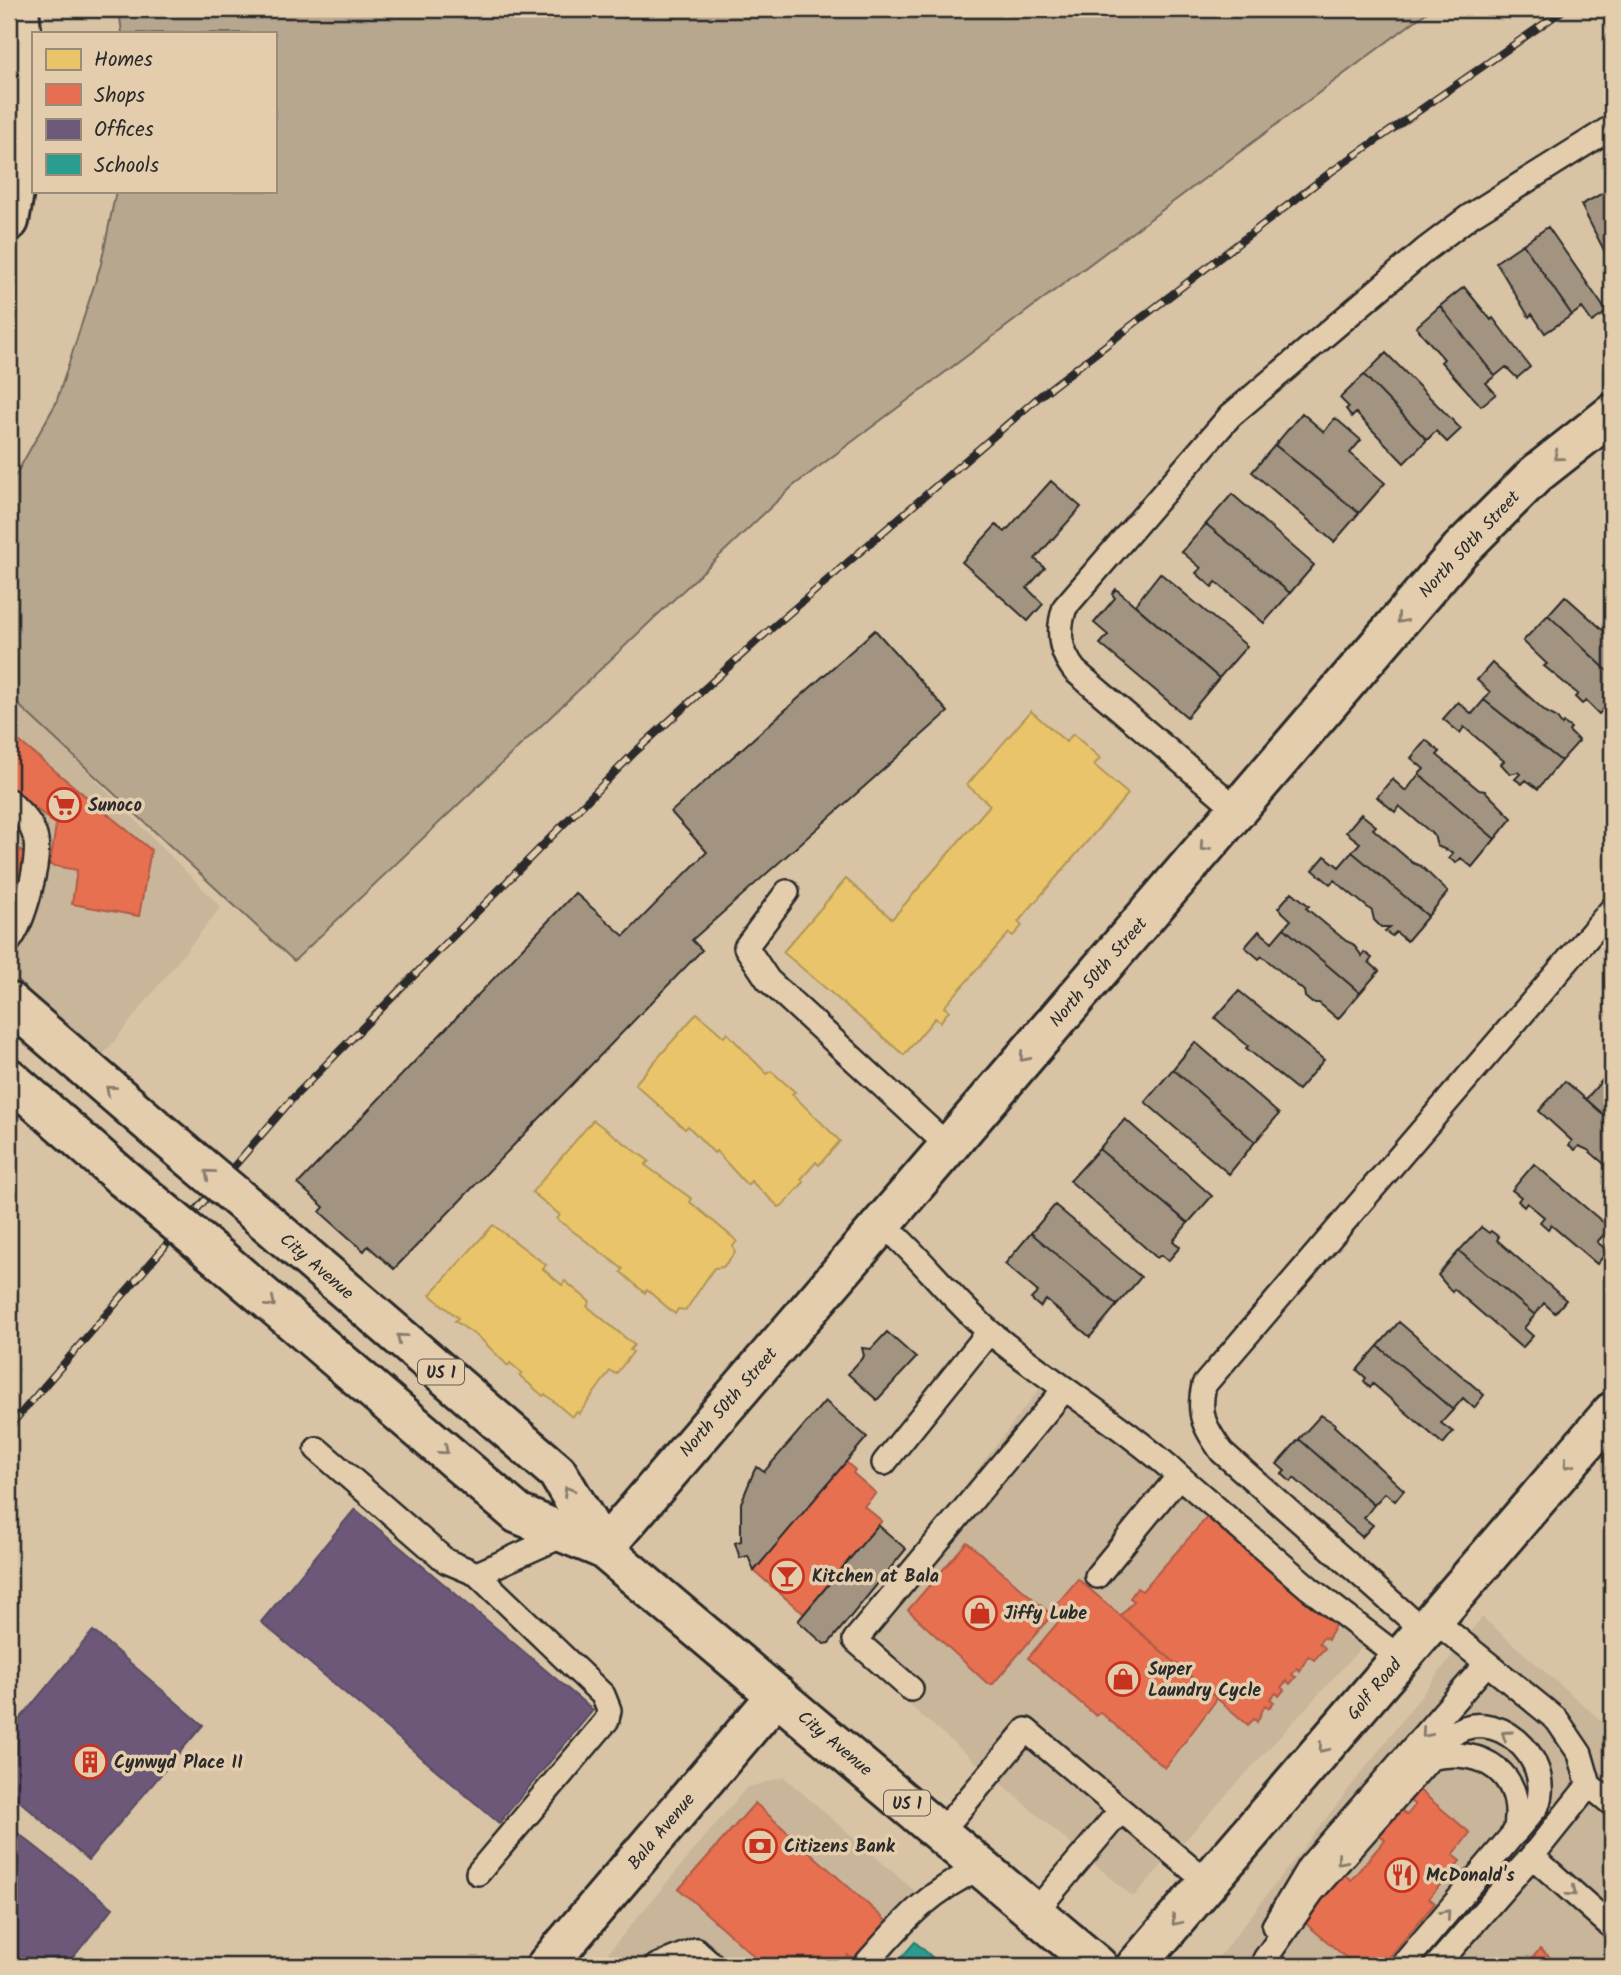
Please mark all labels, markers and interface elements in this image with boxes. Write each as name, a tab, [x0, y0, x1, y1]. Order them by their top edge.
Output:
legend	[32, 32, 276, 192]
text: Homes	[94, 44, 153, 77]
text: Shops	[94, 80, 145, 113]
text: Offices	[94, 114, 154, 147]
text: Schools	[94, 150, 159, 183]
one-way arrow	[1554, 447, 1566, 460]
street label: North 50th Street	[1412, 484, 1529, 605]
one-way arrow	[1397, 611, 1409, 624]
supermarket icon: Sunoco	[45, 786, 83, 824]
place label: Sunoco	[88, 792, 142, 821]
one-way arrow	[1200, 839, 1212, 852]
street label: North 50th Street	[1043, 911, 1156, 1035]
one-way arrow	[1020, 1049, 1032, 1062]
one-way arrow	[105, 1086, 118, 1098]
one-way arrow	[205, 1170, 218, 1182]
street label: City Avenue	[272, 1226, 360, 1308]
one-way arrow	[263, 1294, 275, 1307]
one-way arrow	[396, 1334, 409, 1346]
street label: North 50th Street	[673, 1341, 786, 1465]
road number: US 1	[418, 1360, 464, 1384]
one-way arrow	[435, 1442, 448, 1454]
one-way arrow	[1564, 1456, 1576, 1469]
one-way arrow	[563, 1485, 576, 1498]
bar icon: Kitchen at Bala	[768, 1557, 806, 1595]
place label: Kitchen at Bala	[812, 1563, 939, 1592]
shop icon: Jiffy Lube	[961, 1594, 999, 1632]
place label: Jiffy Lube	[1004, 1600, 1087, 1629]
street label: Golf Road	[1340, 1652, 1411, 1727]
place label: Super Laundry Cycle	[1148, 1656, 1261, 1706]
shop icon: Super Laundry Cycle	[1104, 1660, 1142, 1698]
street label: City Avenue	[790, 1704, 878, 1784]
one-way arrow	[1422, 1724, 1434, 1737]
one-way arrow	[1501, 1730, 1514, 1743]
one-way arrow	[1319, 1739, 1331, 1752]
building icon: Cynwyd Place II	[71, 1743, 109, 1781]
place label: Cynwyd Place II	[114, 1749, 243, 1778]
street label: Bala Avenue	[621, 1787, 703, 1877]
road number: US 1	[884, 1790, 930, 1815]
bank icon: Citizens Bank	[741, 1827, 779, 1865]
place label: Citizens Bank	[784, 1833, 896, 1862]
one-way arrow	[1337, 1851, 1349, 1864]
restaurant icon: McDonald's	[1383, 1856, 1421, 1894]
place label: McDonald's	[1426, 1862, 1515, 1891]
one-way arrow	[1564, 1884, 1577, 1896]
one-way arrow	[1438, 1910, 1450, 1923]
one-way arrow	[1172, 1912, 1184, 1925]

